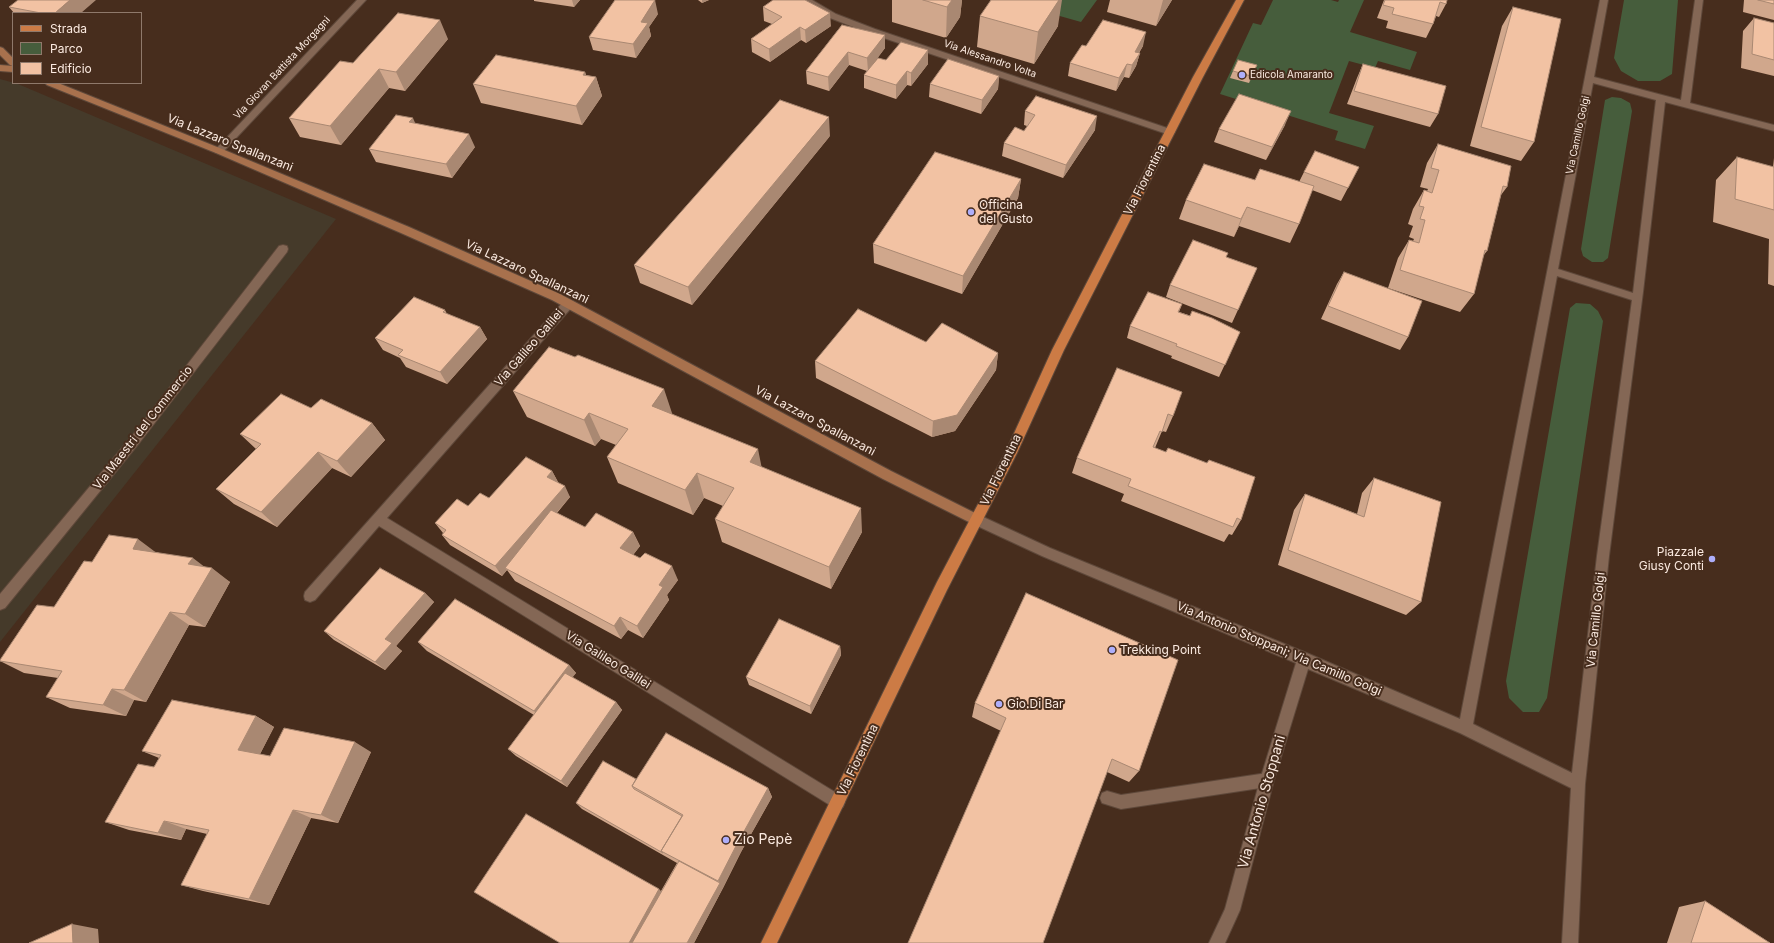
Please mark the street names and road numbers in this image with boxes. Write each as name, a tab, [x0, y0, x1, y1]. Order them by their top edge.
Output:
street label: Via Giovan Battista Morgagni	[231, 14, 333, 122]
street label: Via Alessandro Volta	[942, 37, 1038, 81]
street label: Via Camillo Golgi	[1564, 95, 1592, 175]
street label: Via Lazzaro Spallanzani	[165, 111, 295, 175]
street label: Via Fiorentina	[1121, 142, 1169, 218]
street label: Via Lazzaro Spallanzani	[463, 237, 591, 307]
street label: Via Galileo Galilei	[492, 306, 566, 390]
street label: Via Maestri del Commercio	[90, 363, 196, 493]
street label: Via Lazzaro Spallanzani	[752, 383, 878, 459]
street label: Via Fiorentina	[978, 432, 1024, 508]
street label: Via Camillo Golgi	[1584, 572, 1608, 668]
street label: Via Antonio Stoppani; Via Camillo Golgi	[1174, 599, 1384, 699]
street label: Via Galileo Galilei	[563, 628, 653, 692]
street label: Via Fiorentina	[835, 722, 881, 798]
street label: Via Antonio Stoppani	[1235, 733, 1289, 871]

